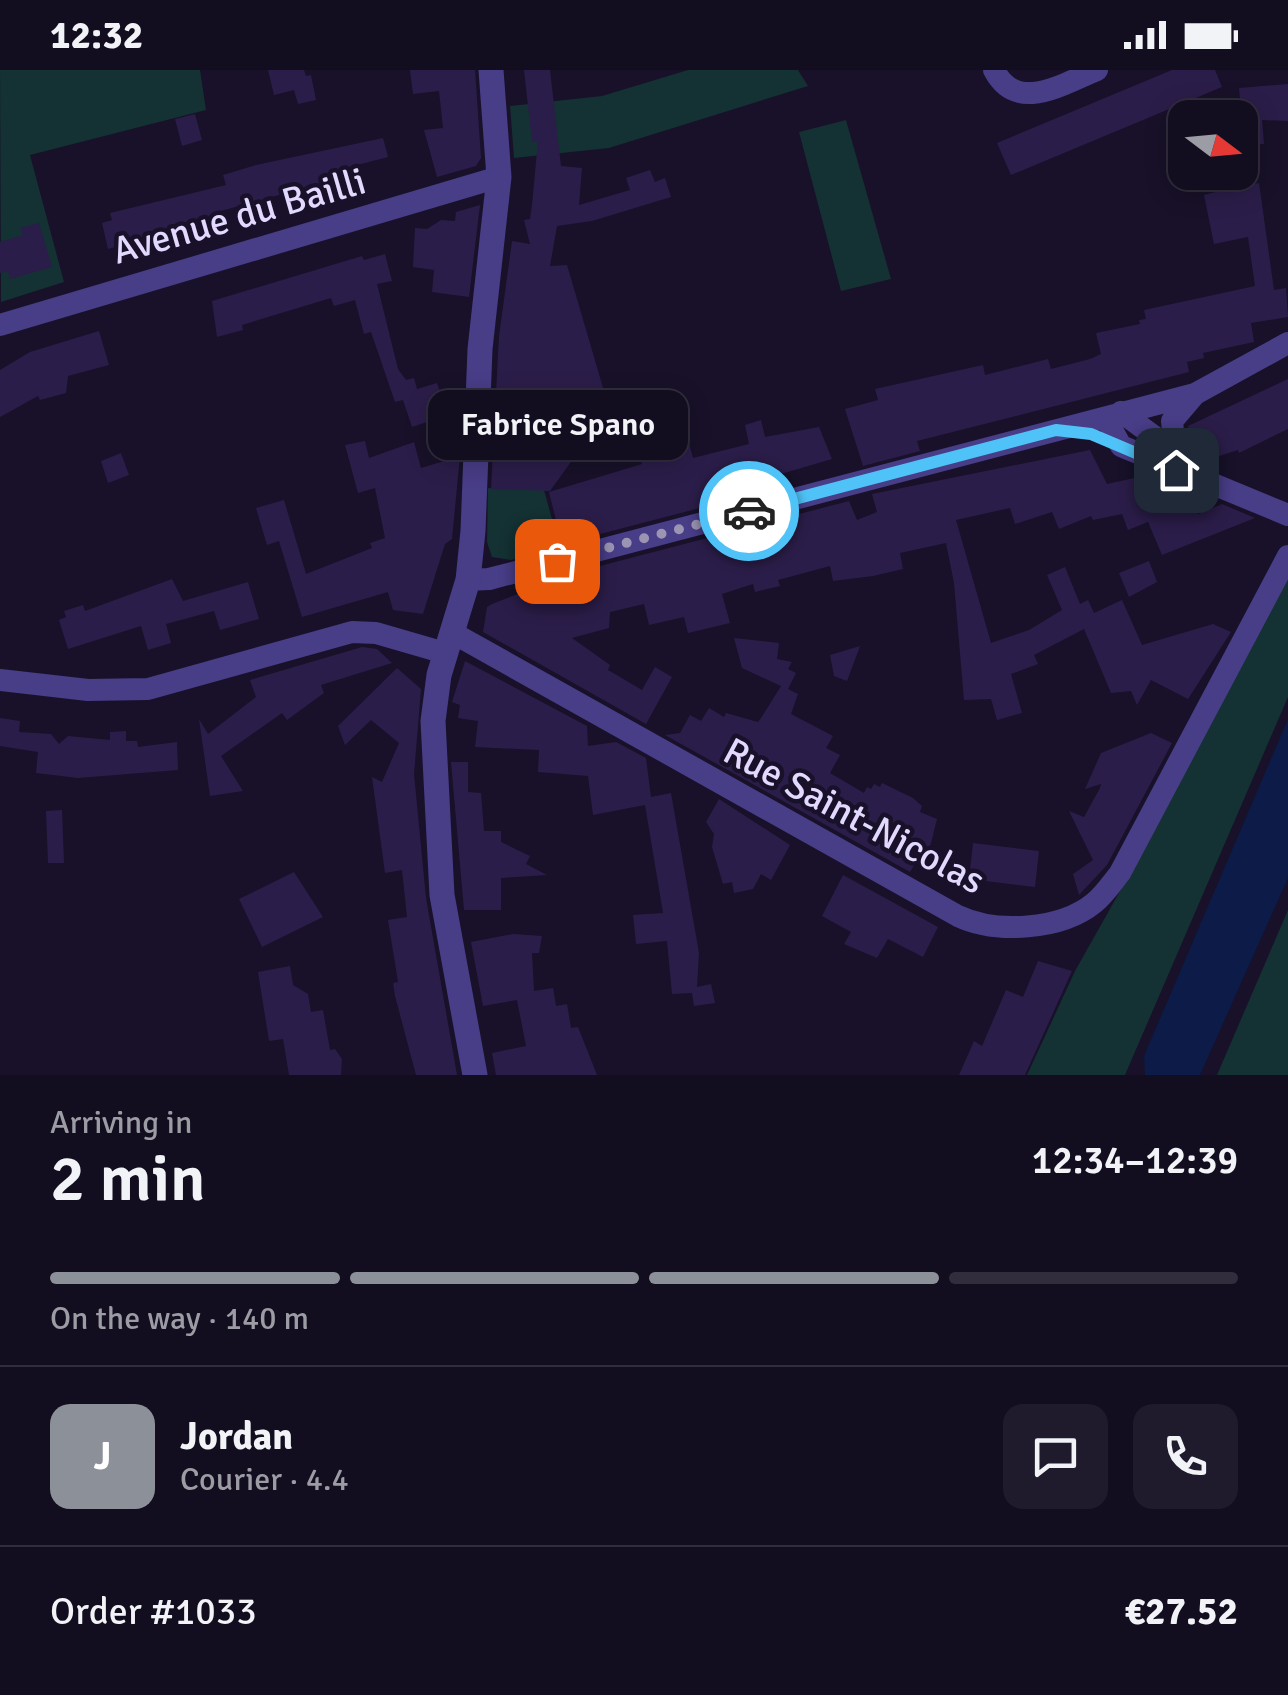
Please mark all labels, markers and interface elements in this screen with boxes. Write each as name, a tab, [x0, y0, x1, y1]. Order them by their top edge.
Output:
text: 12:32	[50, 12, 143, 59]
north arrow	[1168, 100, 1258, 190]
map controls	[1168, 100, 1258, 190]
street label: Avenue du Bailli	[107, 157, 371, 275]
callout: Fabrice Spano	[427, 391, 687, 461]
text: Fabrice Spano	[461, 405, 655, 444]
pin	[1134, 428, 1219, 513]
icon: home	[1149, 443, 1204, 498]
courier	[699, 461, 799, 561]
icon: car	[722, 484, 777, 539]
pin	[515, 519, 600, 604]
icon: bag	[530, 534, 585, 589]
street label: Rue Saint-Nicolas	[715, 727, 993, 905]
text: Arriving in	[50, 1103, 192, 1142]
text: 12:34–12:39	[1032, 1137, 1238, 1184]
text: 2 min	[50, 1139, 206, 1219]
text: On the way · 140 m	[50, 1299, 309, 1338]
button: chat	[1003, 1404, 1108, 1509]
button: phone	[1133, 1404, 1238, 1509]
text: Jordan	[180, 1413, 293, 1460]
text: J	[94, 1433, 111, 1480]
text: Courier · 4.4	[180, 1460, 349, 1499]
text: Order #1033	[50, 1588, 257, 1635]
text: €27.52	[1125, 1588, 1238, 1635]

